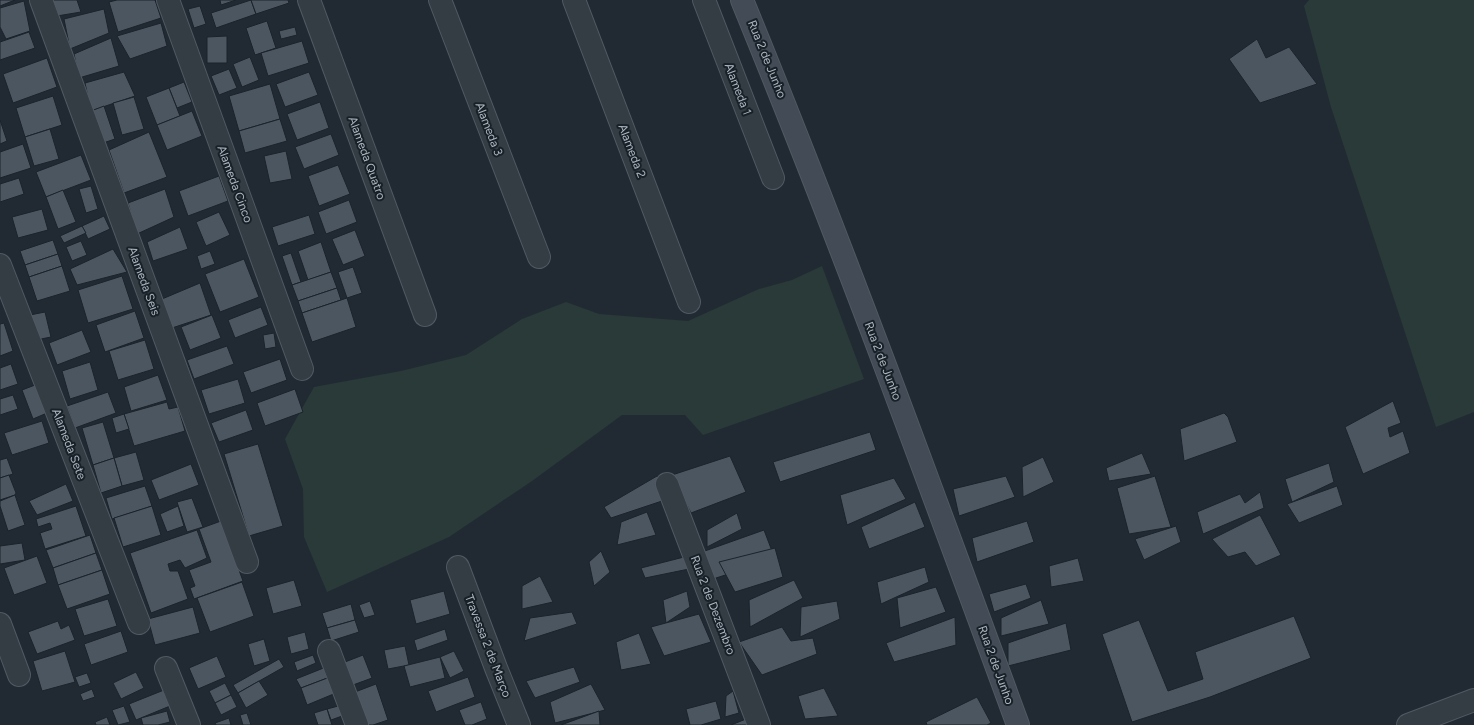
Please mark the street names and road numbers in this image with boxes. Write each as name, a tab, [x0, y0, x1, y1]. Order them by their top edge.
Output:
street label: Rua 2 de Junho	[745, 18, 789, 100]
street label: Alameda 1	[722, 61, 754, 117]
street label: Alameda 3	[472, 100, 506, 158]
street label: Alameda Quatro	[345, 114, 389, 202]
street label: Alameda 2	[615, 122, 649, 180]
street label: Alameda Cinco	[215, 143, 256, 225]
street label: Alameda Seis	[125, 245, 163, 318]
street label: Rua 2 de Junho	[862, 320, 904, 402]
street label: Alameda Sete	[49, 407, 89, 482]
street label: Rua 2 de Dezembro	[688, 553, 738, 657]
street label: Travessa 2 de Março	[462, 593, 514, 699]
street label: Rua 2 de Junho	[975, 624, 1017, 706]

